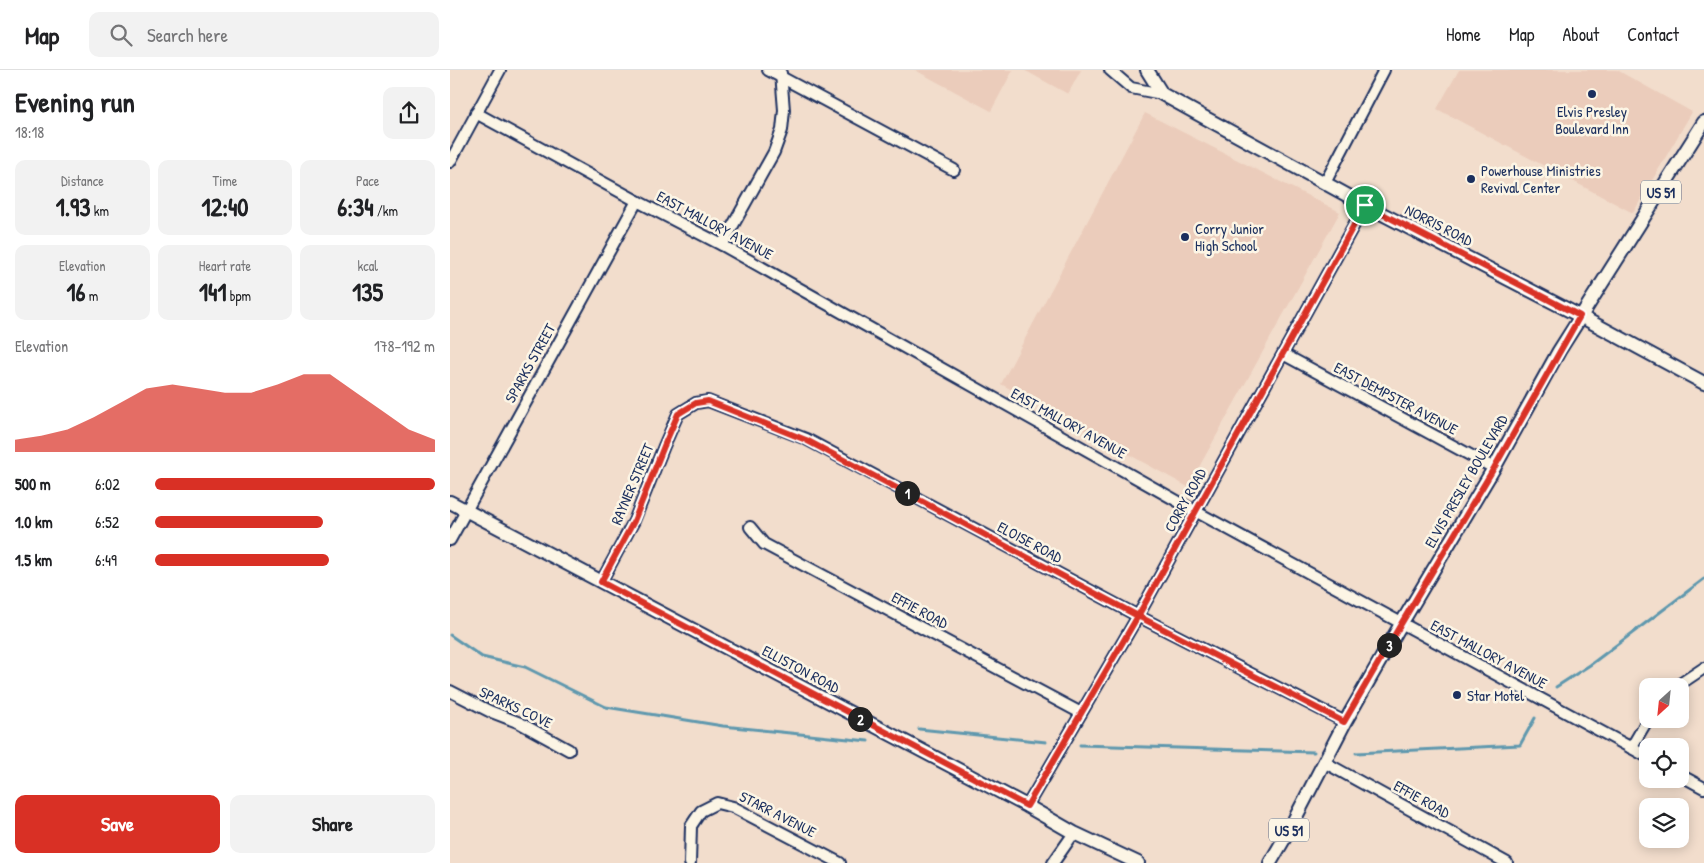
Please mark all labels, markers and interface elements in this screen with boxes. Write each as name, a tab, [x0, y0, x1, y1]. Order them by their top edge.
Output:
search box	[89, 12, 439, 57]
text: Map	[25, 19, 59, 51]
icon: search	[107, 21, 135, 49]
text: Search here	[147, 22, 228, 48]
text: Home	[1446, 22, 1481, 47]
text: Map	[1509, 22, 1534, 47]
text: About	[1562, 22, 1599, 47]
text: Contact	[1627, 22, 1679, 47]
text: Evening run	[15, 83, 135, 121]
button: share	[383, 87, 435, 139]
marker: Elvis Presley Boulevard Inn	[1586, 88, 1598, 100]
place label: Elvis Presley Boulevard Inn	[1555, 101, 1629, 139]
text: 18:18	[15, 121, 44, 143]
place label: Powerhouse Ministries Revival Center	[1481, 160, 1601, 198]
text: Distance	[61, 171, 104, 190]
text: Time	[213, 171, 237, 190]
text: Pace	[356, 171, 379, 190]
marker: Powerhouse Ministries Revival Center	[1465, 173, 1477, 185]
road number: US 51	[1641, 180, 1681, 204]
pin	[1344, 184, 1386, 226]
street label: EAST MALLORY AVENUE	[653, 185, 777, 265]
text: 1.93	[56, 190, 90, 224]
text: 12:40	[201, 190, 249, 224]
text: 6:34	[337, 190, 374, 224]
icon: arrive	[1351, 191, 1379, 219]
street label: NORRIS ROAD	[1402, 199, 1477, 251]
text: km	[90, 201, 109, 220]
text: /km	[374, 201, 398, 220]
place label: Corry Junior High School	[1195, 218, 1264, 256]
marker: Corry Junior High School	[1179, 231, 1191, 243]
text: Elevation	[59, 256, 106, 275]
text: Heart rate	[199, 256, 251, 275]
text: kcal	[357, 256, 378, 275]
text: 16	[66, 275, 85, 309]
text: 141	[199, 275, 227, 309]
text: 135	[352, 275, 383, 309]
text: m	[85, 286, 98, 305]
text: bpm	[227, 286, 251, 305]
street label: SPARKS STREET	[500, 319, 561, 406]
text: Elevation	[15, 335, 68, 357]
text: 178–192 m	[374, 335, 435, 357]
street label: EAST DEMPSTER AVENUE	[1330, 357, 1462, 440]
street label: EAST MALLORY AVENUE	[1007, 383, 1131, 464]
street label: ELVIS PRESLEY BOULEVARD	[1419, 410, 1513, 551]
street label: RAYNER STREET	[605, 439, 659, 528]
street label: CORRY ROAD	[1159, 464, 1212, 536]
text: 500 m	[15, 473, 51, 495]
text: 6:02	[95, 473, 120, 495]
pin: 1	[894, 480, 920, 506]
text: 1	[905, 484, 910, 503]
text: 1.0 km	[15, 511, 53, 533]
text: 6:52	[95, 511, 119, 533]
street label: ELOISE ROAD	[994, 516, 1067, 568]
text: 1.5 km	[15, 549, 52, 571]
text: 6:49	[95, 549, 117, 571]
street label: EFFIE ROAD	[888, 586, 953, 634]
street label: EAST MALLORY AVENUE	[1427, 614, 1551, 694]
pin: 3	[1376, 632, 1402, 658]
text: 3	[1386, 636, 1393, 655]
street label: ELLISTON ROAD	[759, 640, 844, 699]
north arrow	[1639, 678, 1689, 728]
map controls	[1639, 678, 1689, 848]
street label: SPARKS COVE	[476, 681, 556, 733]
place label: Star Motel	[1467, 685, 1524, 706]
marker: Star Motel	[1451, 689, 1463, 701]
pin: 2	[848, 706, 872, 732]
text: 2	[857, 710, 864, 729]
button: locate	[1639, 738, 1689, 788]
street label: EFFIE ROAD	[1390, 775, 1455, 823]
street label: STARR AVENUE	[736, 786, 820, 842]
button: Save	[15, 795, 220, 853]
button: Share	[230, 795, 435, 853]
button: layers	[1639, 798, 1689, 848]
road number: US 51	[1269, 818, 1309, 842]

